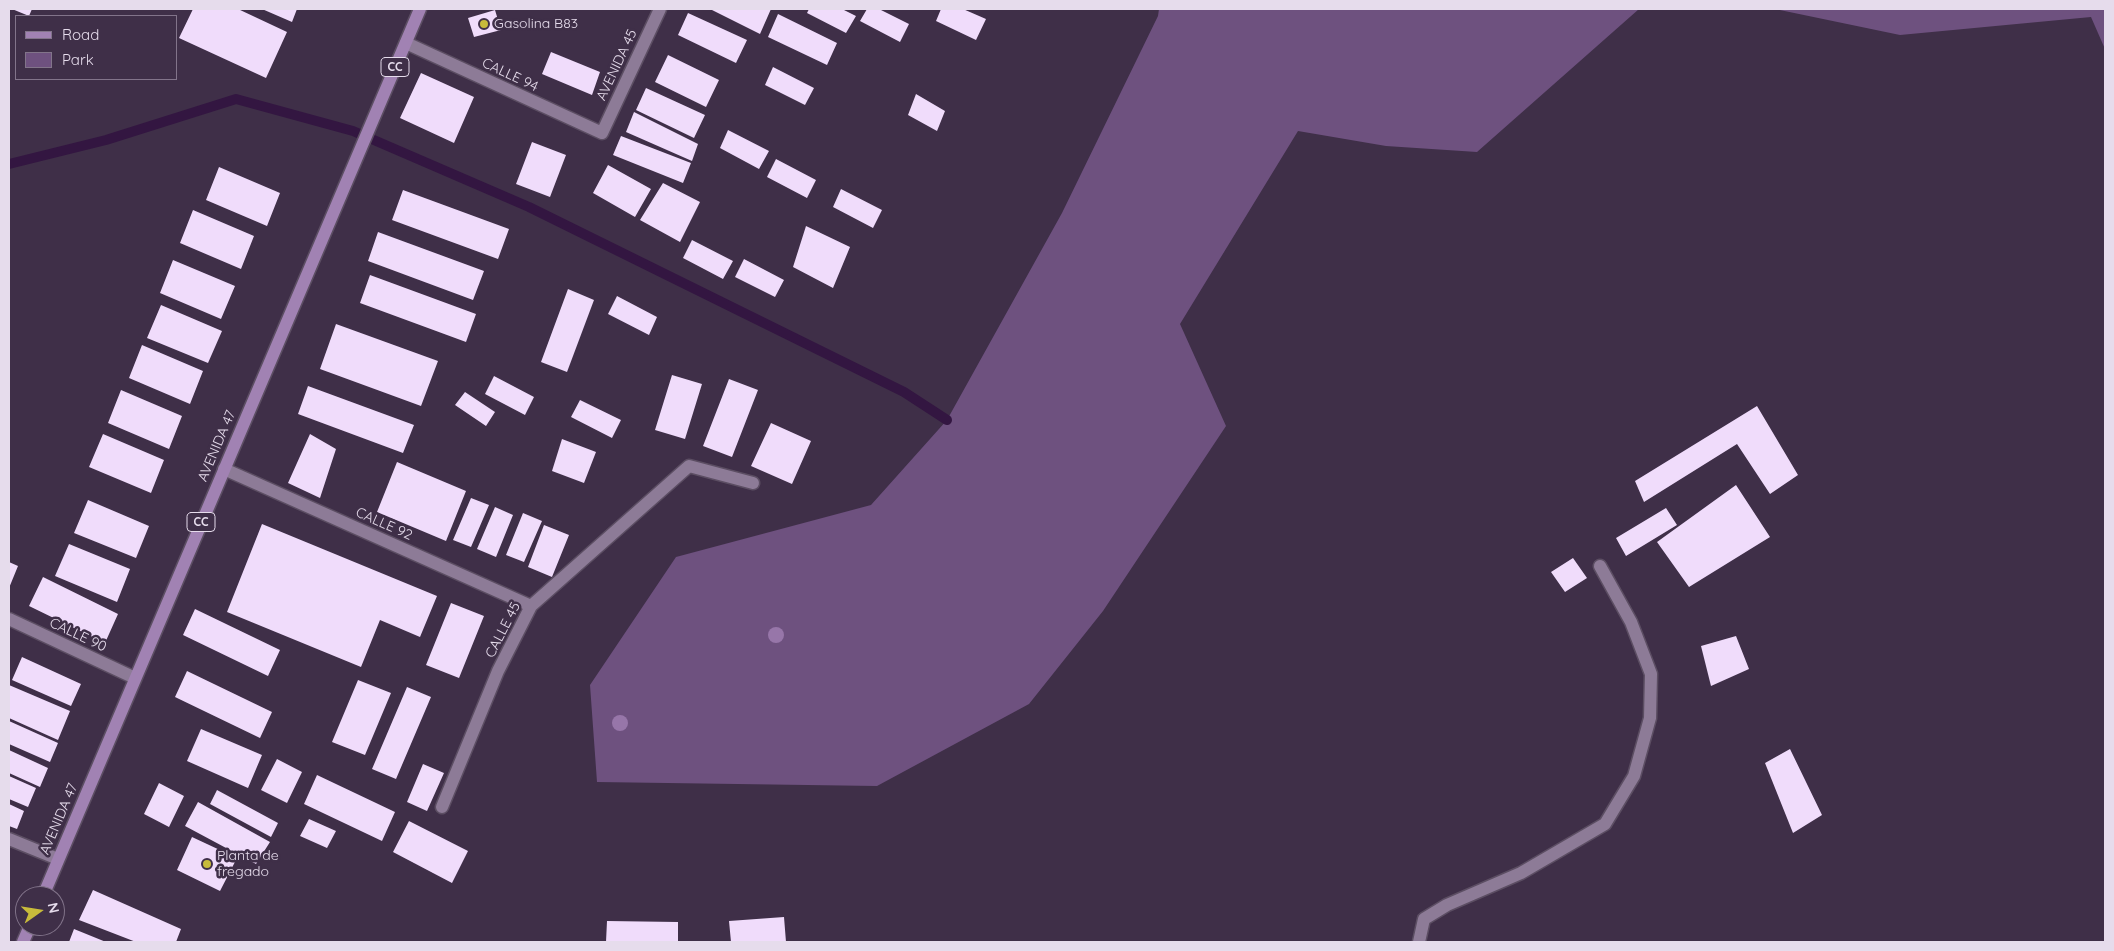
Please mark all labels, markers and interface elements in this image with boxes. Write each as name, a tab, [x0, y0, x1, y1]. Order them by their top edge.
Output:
legend	[15, 15, 178, 80]
place label: Gasolina B83	[494, 16, 578, 32]
marker: Gasolina B83	[478, 18, 490, 30]
text: Road	[62, 25, 99, 44]
street label: AVENIDA 45	[593, 27, 641, 103]
text: Park	[62, 50, 94, 69]
street label: CALLE 94	[479, 55, 541, 95]
road number: CC	[381, 58, 409, 76]
street label: AVENIDA 47	[194, 408, 240, 484]
street label: CALLE 92	[353, 504, 415, 544]
road number: CC	[187, 512, 215, 532]
street label: CALLE 45	[482, 599, 524, 661]
street label: CALLE 90	[47, 614, 109, 656]
street label: AVENIDA 47	[36, 781, 82, 857]
place label: Planta de fregado	[217, 848, 279, 880]
marker: Planta de fregado	[201, 858, 213, 870]
north arrow	[15, 886, 65, 936]
text: N	[44, 901, 64, 915]

